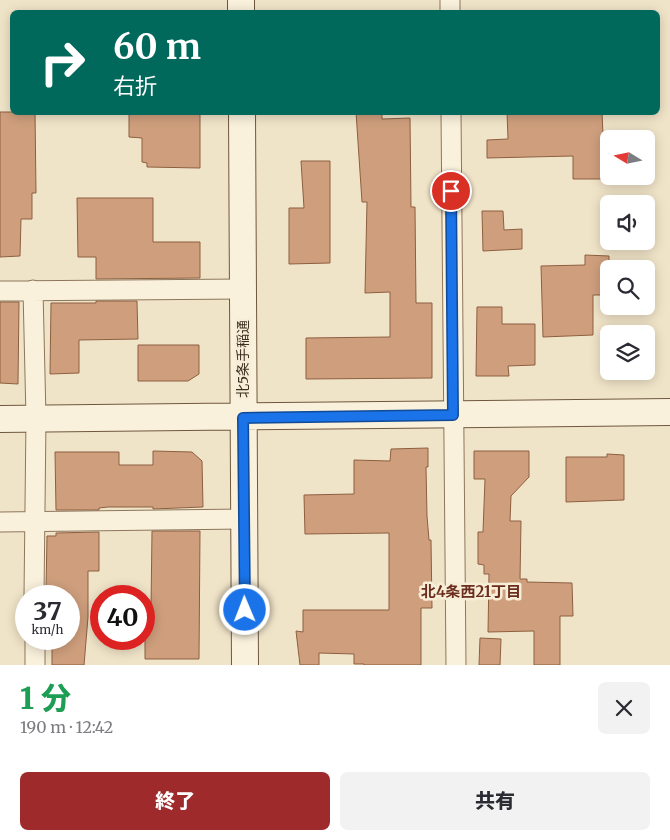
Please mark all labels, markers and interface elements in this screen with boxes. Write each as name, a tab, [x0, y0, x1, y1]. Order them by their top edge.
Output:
text: 60 m	[113, 25, 201, 69]
icon: right	[30, 30, 95, 95]
text: 右折	[113, 72, 157, 100]
north arrow	[600, 130, 655, 185]
map controls	[600, 130, 655, 380]
pin	[430, 170, 472, 212]
icon: arrive	[437, 177, 465, 205]
button: sound	[600, 195, 655, 250]
button: search	[600, 260, 655, 315]
street label: 北5条手稲通	[234, 320, 252, 398]
button: layers	[600, 325, 655, 380]
district label: 北4条西21丁目	[421, 582, 521, 601]
position arrow	[218, 583, 270, 635]
speed limit sign: 40	[90, 585, 155, 650]
text: 37	[33, 595, 62, 627]
text: km/h	[32, 622, 63, 637]
text: 1 分	[20, 679, 71, 717]
button: close	[598, 682, 650, 734]
text: 190 m · 12:42	[20, 717, 113, 737]
button: 終了	[20, 772, 330, 830]
button: 共有	[340, 772, 650, 830]

